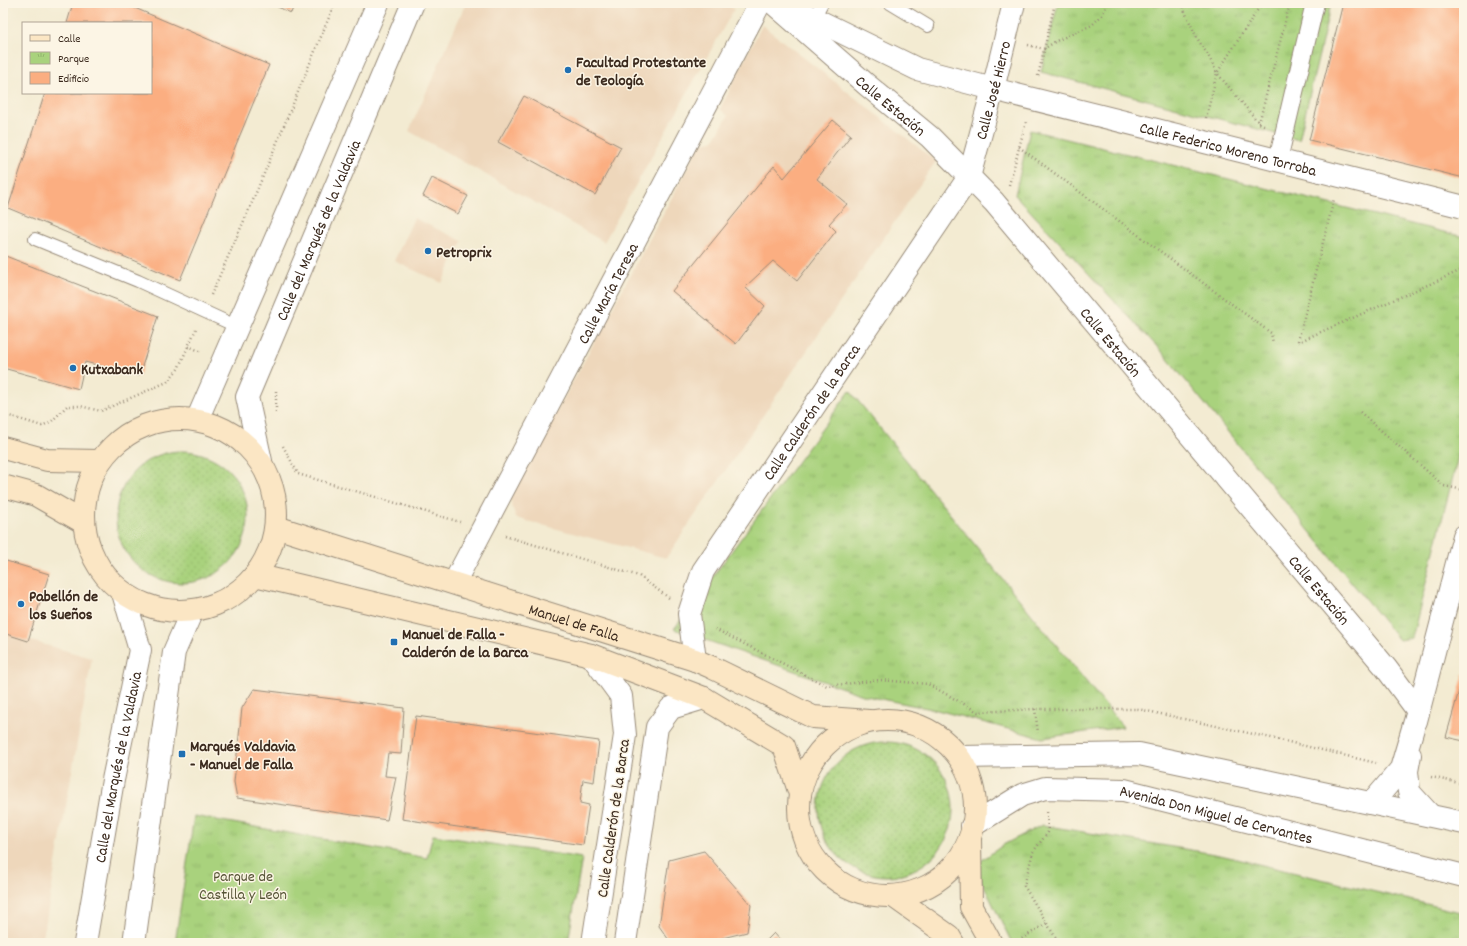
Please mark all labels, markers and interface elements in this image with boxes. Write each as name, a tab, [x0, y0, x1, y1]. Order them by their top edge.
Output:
legend	[22, 22, 152, 94]
text: Calle	[58, 31, 81, 48]
street label: Calle José Hierro	[971, 39, 1018, 143]
text: Parque	[58, 51, 89, 68]
place label: Facultad Protestante de Teología	[576, 52, 706, 93]
marker: Facultad Protestante de Teología	[563, 65, 573, 75]
text: Edificio	[58, 71, 89, 88]
street label: Calle Estación	[849, 71, 930, 143]
street label: Calle Federico Moreno Torroba	[1137, 117, 1319, 184]
street label: Calle del Marqués de la Valdavia	[271, 136, 368, 325]
street label: Calle María Teresa	[573, 239, 646, 349]
place label: Petroprix	[436, 242, 492, 265]
marker: Petroprix	[423, 246, 433, 256]
street label: Calle Estación	[1073, 303, 1146, 383]
street label: Calle Calderón de la Barca	[758, 340, 867, 486]
place label: Kutxabank	[81, 359, 143, 382]
marker: Kutxabank	[68, 363, 78, 373]
street label: Calle Estación	[1282, 551, 1354, 631]
place label: Pabellón de los Sueños	[29, 586, 98, 627]
marker: Pabellón de los Sueños	[16, 599, 26, 609]
street label: Manuel de Falla	[525, 599, 622, 649]
place label: Manuel de Falla - Calderón de la Barca	[402, 624, 530, 665]
marker: Manuel de Falla - Calderón de la Barca	[389, 637, 399, 647]
street label: Calle del Marqués de la Valdavia	[90, 669, 149, 865]
place label: Marqués Valdavia - Manuel de Falla	[190, 736, 297, 777]
street label: Calle Calderón de la Barca	[592, 737, 637, 899]
marker: Marqués Valdavia - Manuel de Falla	[177, 749, 187, 759]
street label: Avenida Don Miguel de Cervantes	[1119, 781, 1315, 851]
park label: Parque de Castilla y León	[199, 866, 287, 907]

